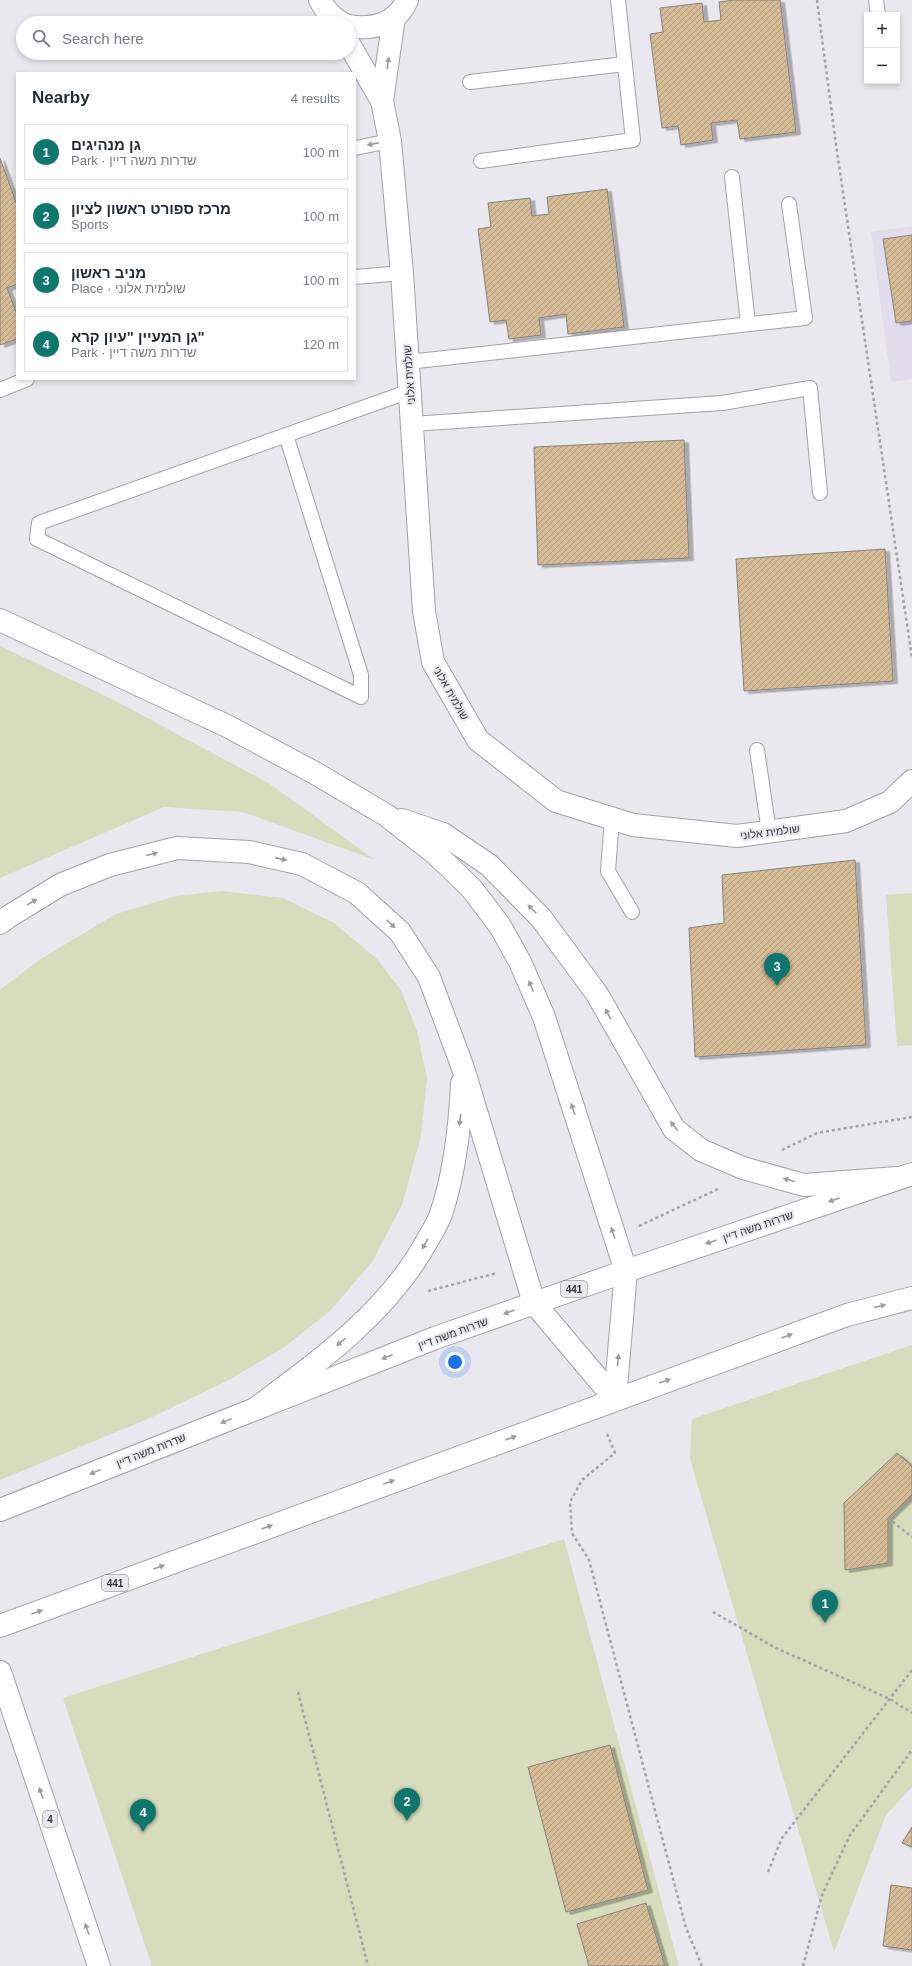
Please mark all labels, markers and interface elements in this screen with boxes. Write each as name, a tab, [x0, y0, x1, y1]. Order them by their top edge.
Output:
map controls	[864, 12, 900, 84]
button: +	[864, 12, 900, 48]
search box	[16, 16, 356, 60]
icon: search	[30, 27, 52, 49]
text: Search here	[62, 30, 144, 47]
button: −	[864, 48, 900, 84]
one-way arrow	[385, 57, 391, 69]
text: Nearby	[32, 88, 90, 107]
text: 4 results	[291, 91, 340, 106]
text: גן מנהיגים	[71, 136, 141, 153]
one-way arrow	[366, 142, 379, 148]
text: 1	[42, 145, 50, 160]
text: 100 m	[303, 145, 339, 160]
text: Park · שדרות משה דיין	[71, 153, 196, 168]
text: מרכז ספורט ראשון לציון	[71, 200, 231, 217]
text: 2	[42, 209, 50, 224]
text: 100 m	[303, 209, 339, 224]
text: Sports	[71, 217, 109, 232]
text: מניב ראשון	[71, 264, 146, 281]
text: 3	[42, 273, 50, 288]
text: 100 m	[303, 273, 339, 288]
text: Place · שולמית אלוני	[71, 281, 186, 296]
text: גן המעיין "עיון קרא"	[71, 328, 205, 345]
text: 4	[42, 337, 50, 352]
text: 120 m	[303, 337, 339, 352]
text: Park · שדרות משה דיין	[71, 345, 196, 360]
street label: שולמית אלוני	[401, 345, 417, 405]
street label: שולמית אלוני	[431, 664, 471, 722]
street label: שולמית אלוני	[740, 822, 800, 842]
one-way arrow	[147, 851, 159, 857]
one-way arrow	[274, 856, 287, 862]
one-way arrow	[26, 898, 38, 905]
one-way arrow	[527, 904, 537, 914]
one-way arrow	[386, 919, 396, 928]
pin: 3	[764, 953, 790, 986]
one-way arrow	[527, 980, 533, 992]
one-way arrow	[605, 1008, 612, 1020]
one-way arrow	[570, 1103, 576, 1115]
one-way arrow	[457, 1114, 463, 1126]
one-way arrow	[669, 1121, 678, 1132]
one-way arrow	[783, 1177, 795, 1183]
one-way arrow	[828, 1197, 840, 1203]
street label: שדרות משה דיין	[721, 1208, 795, 1244]
one-way arrow	[610, 1226, 616, 1238]
one-way arrow	[422, 1238, 429, 1250]
one-way arrow	[704, 1239, 716, 1245]
road number: 441	[561, 1281, 587, 1297]
one-way arrow	[873, 1303, 886, 1309]
one-way arrow	[502, 1310, 514, 1316]
street label: שדרות משה דיין	[416, 1315, 490, 1351]
one-way arrow	[782, 1333, 794, 1339]
one-way arrow	[335, 1338, 346, 1347]
your location	[445, 1352, 465, 1372]
one-way arrow	[615, 1354, 622, 1366]
one-way arrow	[380, 1355, 392, 1361]
one-way arrow	[659, 1378, 671, 1384]
one-way arrow	[219, 1418, 231, 1424]
street label: שדרות משה דיין	[115, 1431, 187, 1469]
one-way arrow	[506, 1434, 518, 1440]
one-way arrow	[88, 1470, 100, 1476]
one-way arrow	[384, 1479, 396, 1485]
one-way arrow	[262, 1524, 274, 1530]
one-way arrow	[153, 1564, 165, 1570]
road number: 441	[102, 1575, 128, 1591]
pin: 1	[812, 1590, 838, 1623]
one-way arrow	[31, 1609, 43, 1615]
one-way arrow	[38, 1786, 44, 1798]
pin: 2	[394, 1788, 420, 1821]
pin: 4	[130, 1799, 156, 1832]
road number: 4	[43, 1811, 57, 1827]
one-way arrow	[84, 1923, 90, 1935]

